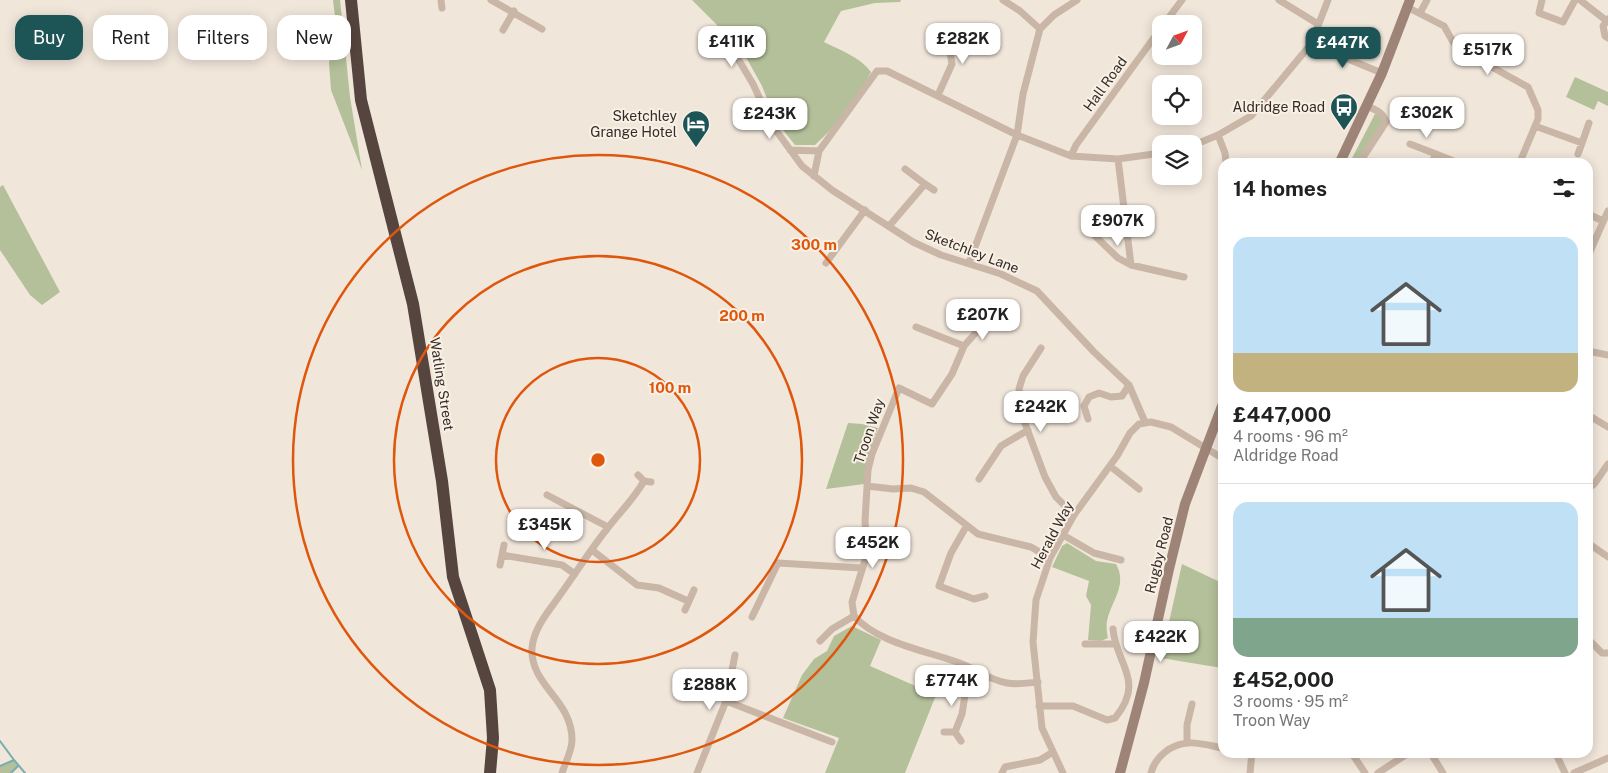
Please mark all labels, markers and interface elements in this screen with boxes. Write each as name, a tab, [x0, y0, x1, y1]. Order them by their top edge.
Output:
chip: Buy	[15, 15, 83, 60]
chip: Rent	[93, 15, 168, 60]
chip: Filters	[178, 15, 267, 60]
chip: New	[277, 15, 351, 60]
north arrow	[1152, 15, 1202, 65]
map controls	[1152, 15, 1202, 185]
pin: £282K	[928, 22, 998, 65]
pin: £411K	[697, 26, 767, 68]
pin: £447K	[1308, 27, 1378, 69]
text: £282K	[937, 29, 989, 48]
text: £411K	[709, 32, 755, 51]
text: £447K	[1317, 33, 1369, 52]
pin: £517K	[1453, 34, 1523, 76]
text: £517K	[1463, 40, 1513, 59]
street label: Hall Road	[1080, 54, 1130, 114]
button: locate	[1152, 75, 1202, 125]
bus stop icon: Aldridge Road	[1329, 92, 1359, 131]
pin: £302K	[1392, 96, 1462, 139]
pin: £243K	[735, 98, 805, 140]
place label: Aldridge Road	[1233, 99, 1325, 115]
text: £302K	[1401, 103, 1453, 122]
text: £243K	[743, 104, 797, 123]
place label: Sketchley Grange Hotel	[590, 108, 677, 140]
hotel icon: Sketchley Grange Hotel	[681, 109, 711, 148]
button: layers	[1152, 135, 1202, 185]
icon: filters	[1550, 174, 1578, 202]
text: 14 homes	[1233, 176, 1327, 201]
pin: £907K	[1083, 204, 1153, 247]
text: £907K	[1092, 211, 1144, 230]
street label: Sketchley Lane	[923, 226, 1021, 276]
text: 300 m	[791, 236, 837, 253]
icon: home	[1361, 269, 1451, 359]
pin: £207K	[948, 298, 1018, 341]
text: £207K	[957, 305, 1009, 324]
text: 200 m	[719, 307, 765, 324]
street label: Watling Street	[427, 336, 457, 432]
text: 100 m	[649, 379, 691, 396]
pin: £242K	[1006, 390, 1076, 433]
street label: Troon Way	[850, 396, 888, 466]
text: £242K	[1015, 397, 1067, 416]
text: £447,000	[1233, 402, 1331, 427]
text: 4 rooms · 96 m²	[1233, 427, 1348, 446]
text: Aldridge Road	[1233, 446, 1339, 465]
centre of rings	[589, 451, 607, 469]
street label: Herald Way	[1027, 498, 1077, 572]
pin: £345K	[510, 508, 580, 551]
text: £345K	[518, 515, 572, 534]
street label: Rugby Road	[1142, 515, 1176, 595]
pin: £452K	[838, 526, 908, 569]
text: £452K	[846, 533, 900, 552]
icon: home	[1361, 535, 1451, 625]
pin: £422K	[1126, 620, 1196, 663]
text: £422K	[1135, 627, 1187, 646]
pin: £774K	[917, 664, 987, 707]
text: £452,000	[1233, 667, 1334, 692]
pin: £288K	[675, 668, 745, 711]
text: £774K	[926, 671, 978, 690]
text: £288K	[683, 675, 737, 694]
text: 3 rooms · 95 m²	[1233, 692, 1348, 711]
text: Troon Way	[1233, 711, 1311, 730]

